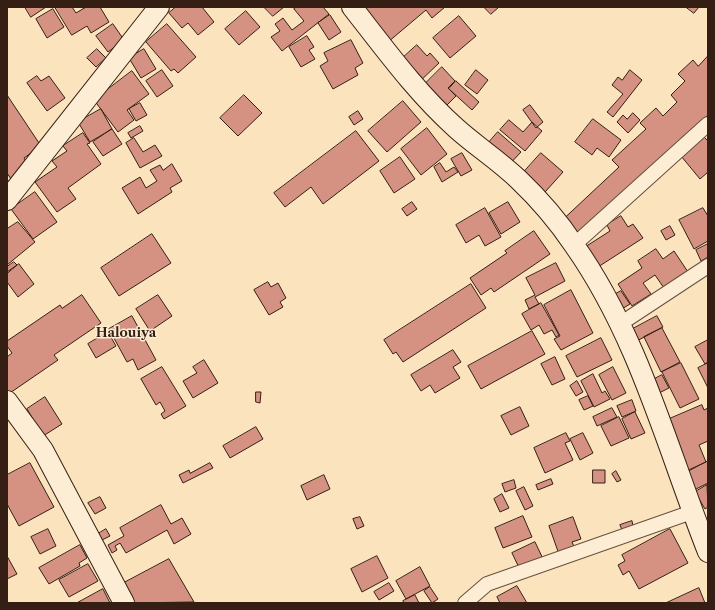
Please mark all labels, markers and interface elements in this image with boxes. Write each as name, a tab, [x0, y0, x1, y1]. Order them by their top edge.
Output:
district label: Halouiya	[96, 325, 156, 341]

